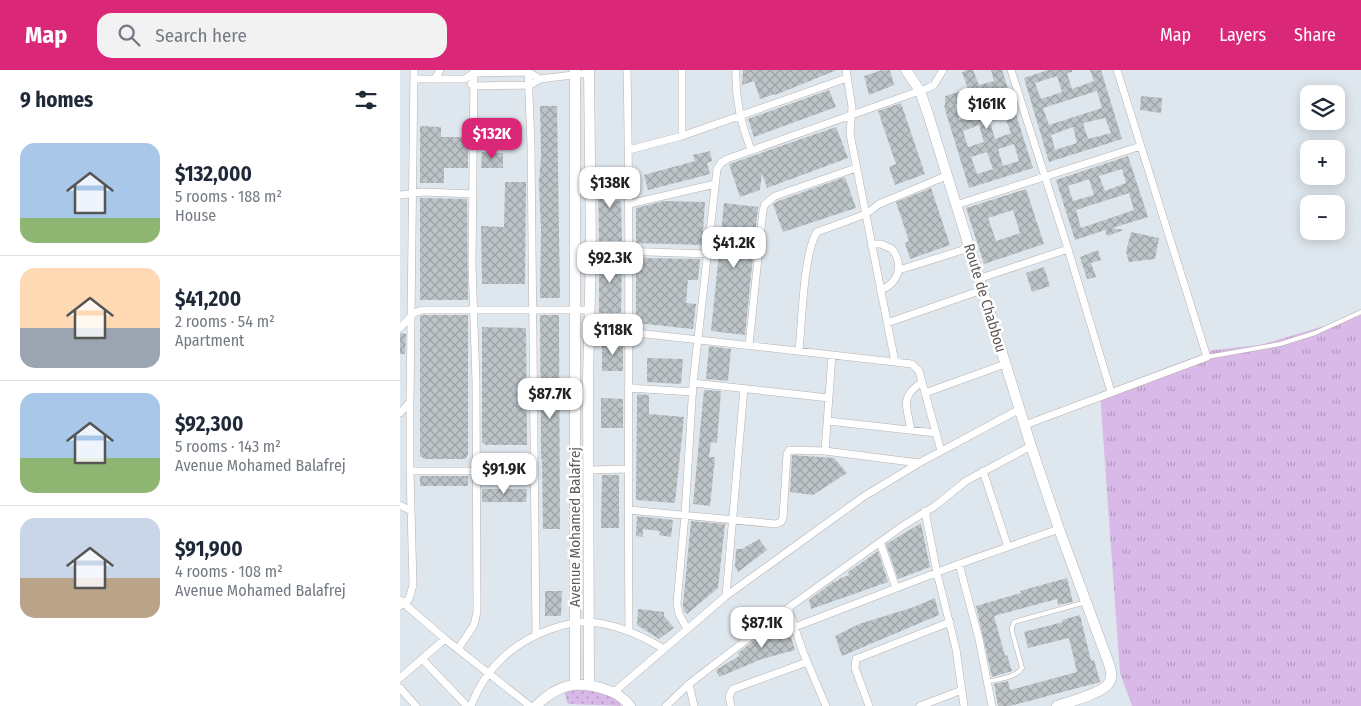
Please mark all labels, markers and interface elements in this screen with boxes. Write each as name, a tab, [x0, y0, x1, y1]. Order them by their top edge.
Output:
search box	[97, 13, 447, 58]
text: Map	[25, 21, 67, 49]
icon: search	[115, 21, 143, 49]
text: Search here	[155, 24, 247, 47]
text: Map	[1160, 24, 1191, 46]
text: Layers	[1219, 24, 1266, 46]
text: Share	[1294, 24, 1336, 46]
map controls	[1300, 85, 1345, 240]
button: layers	[1300, 85, 1345, 130]
icon: filters	[352, 86, 380, 114]
text: 9 homes	[20, 87, 93, 113]
pin: $161K	[952, 88, 1022, 130]
text: $161K	[968, 94, 1006, 113]
pin: $132K	[457, 118, 527, 160]
text: $132K	[473, 124, 511, 143]
button: +	[1300, 140, 1345, 185]
text: $132,000	[175, 161, 252, 187]
icon: home	[60, 163, 120, 223]
pin: $138K	[575, 166, 645, 209]
text: $138K	[590, 173, 630, 192]
text: 5 rooms · 188 m²	[175, 187, 282, 206]
button: −	[1300, 195, 1345, 240]
text: House	[175, 206, 216, 225]
pin: $41.2K	[693, 226, 775, 269]
text: $41.2K	[713, 233, 755, 252]
street label: Route de Chabbou	[960, 241, 1010, 355]
pin: $92.3K	[569, 242, 651, 284]
text: $92.3K	[588, 248, 632, 267]
text: $41,200	[175, 286, 241, 312]
icon: home	[60, 288, 120, 348]
text: 2 rooms · 54 m²	[175, 312, 275, 331]
pin: $118K	[578, 314, 648, 356]
text: $118K	[594, 320, 632, 339]
text: Apartment	[175, 331, 244, 350]
pin: $87.7K	[509, 378, 591, 420]
text: $87.7K	[529, 384, 571, 403]
text: $92,300	[175, 411, 243, 437]
icon: home	[60, 413, 120, 473]
text: 5 rooms · 143 m²	[175, 437, 281, 456]
street label: Avenue Mohamed Balafrej	[566, 447, 584, 607]
pin: $91.9K	[463, 452, 545, 495]
text: Avenue Mohamed Balafrej	[175, 456, 346, 475]
text: $91.9K	[482, 459, 526, 478]
text: $91,900	[175, 536, 243, 562]
icon: home	[60, 538, 120, 598]
text: 4 rooms · 108 m²	[175, 562, 283, 581]
text: Avenue Mohamed Balafrej	[175, 581, 346, 600]
pin: $87.1K	[721, 606, 803, 649]
text: $87.1K	[741, 613, 783, 632]

